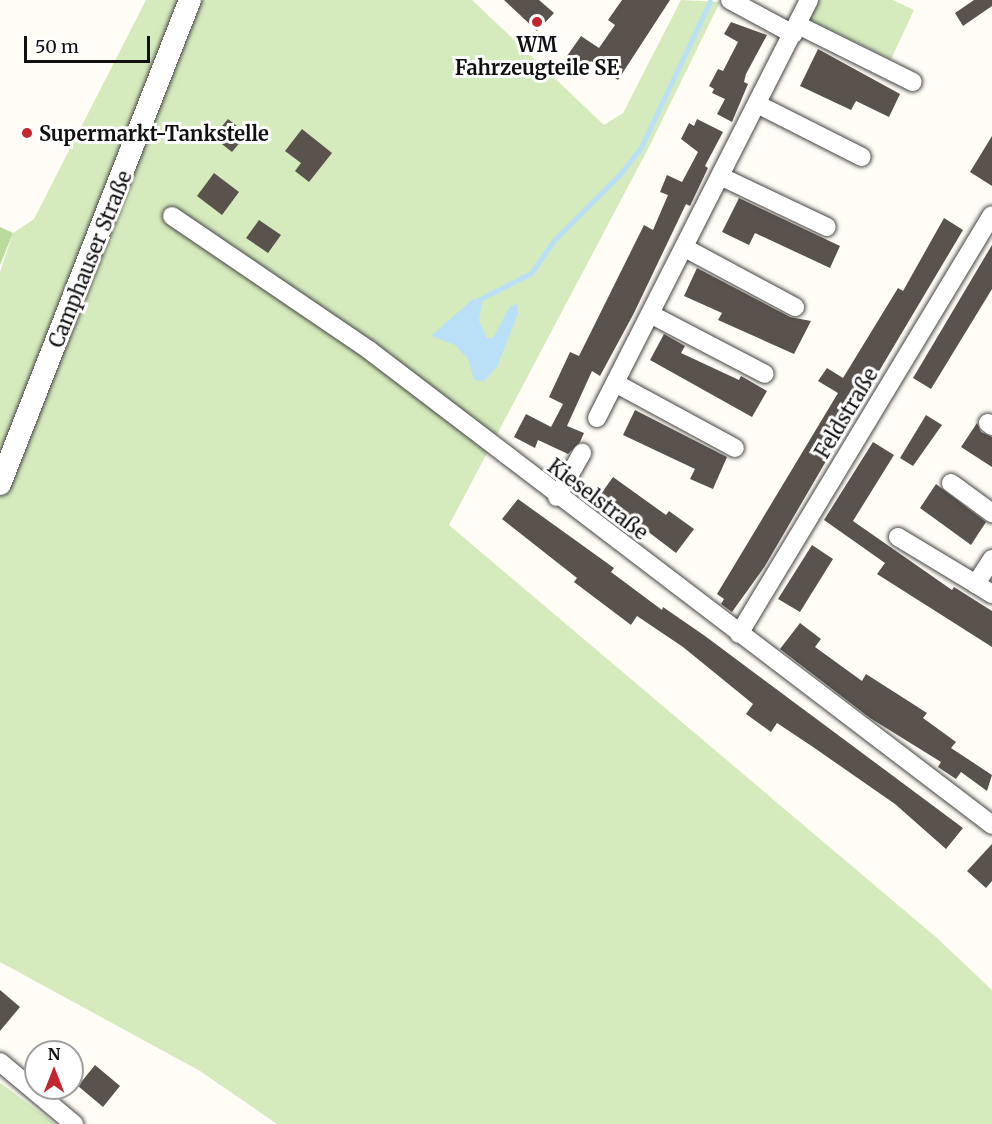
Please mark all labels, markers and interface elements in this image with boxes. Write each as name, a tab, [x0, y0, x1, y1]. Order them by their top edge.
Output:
marker: WM Fahrzeugteile SE	[530, 15, 544, 29]
scale bar	[27, 24, 153, 62]
place label: WM Fahrzeugteile SE	[455, 32, 619, 79]
text: 50 m	[35, 35, 79, 58]
place label: Supermarkt-Tankstelle	[39, 121, 269, 145]
marker: Supermarkt-Tankstelle	[20, 126, 34, 140]
street label: Camphauser Straße	[44, 167, 136, 351]
street label: Feldstraße	[810, 363, 882, 463]
street label: Kieselstraße	[543, 454, 653, 544]
north arrow	[24, 1040, 84, 1100]
text: N	[48, 1044, 60, 1064]

